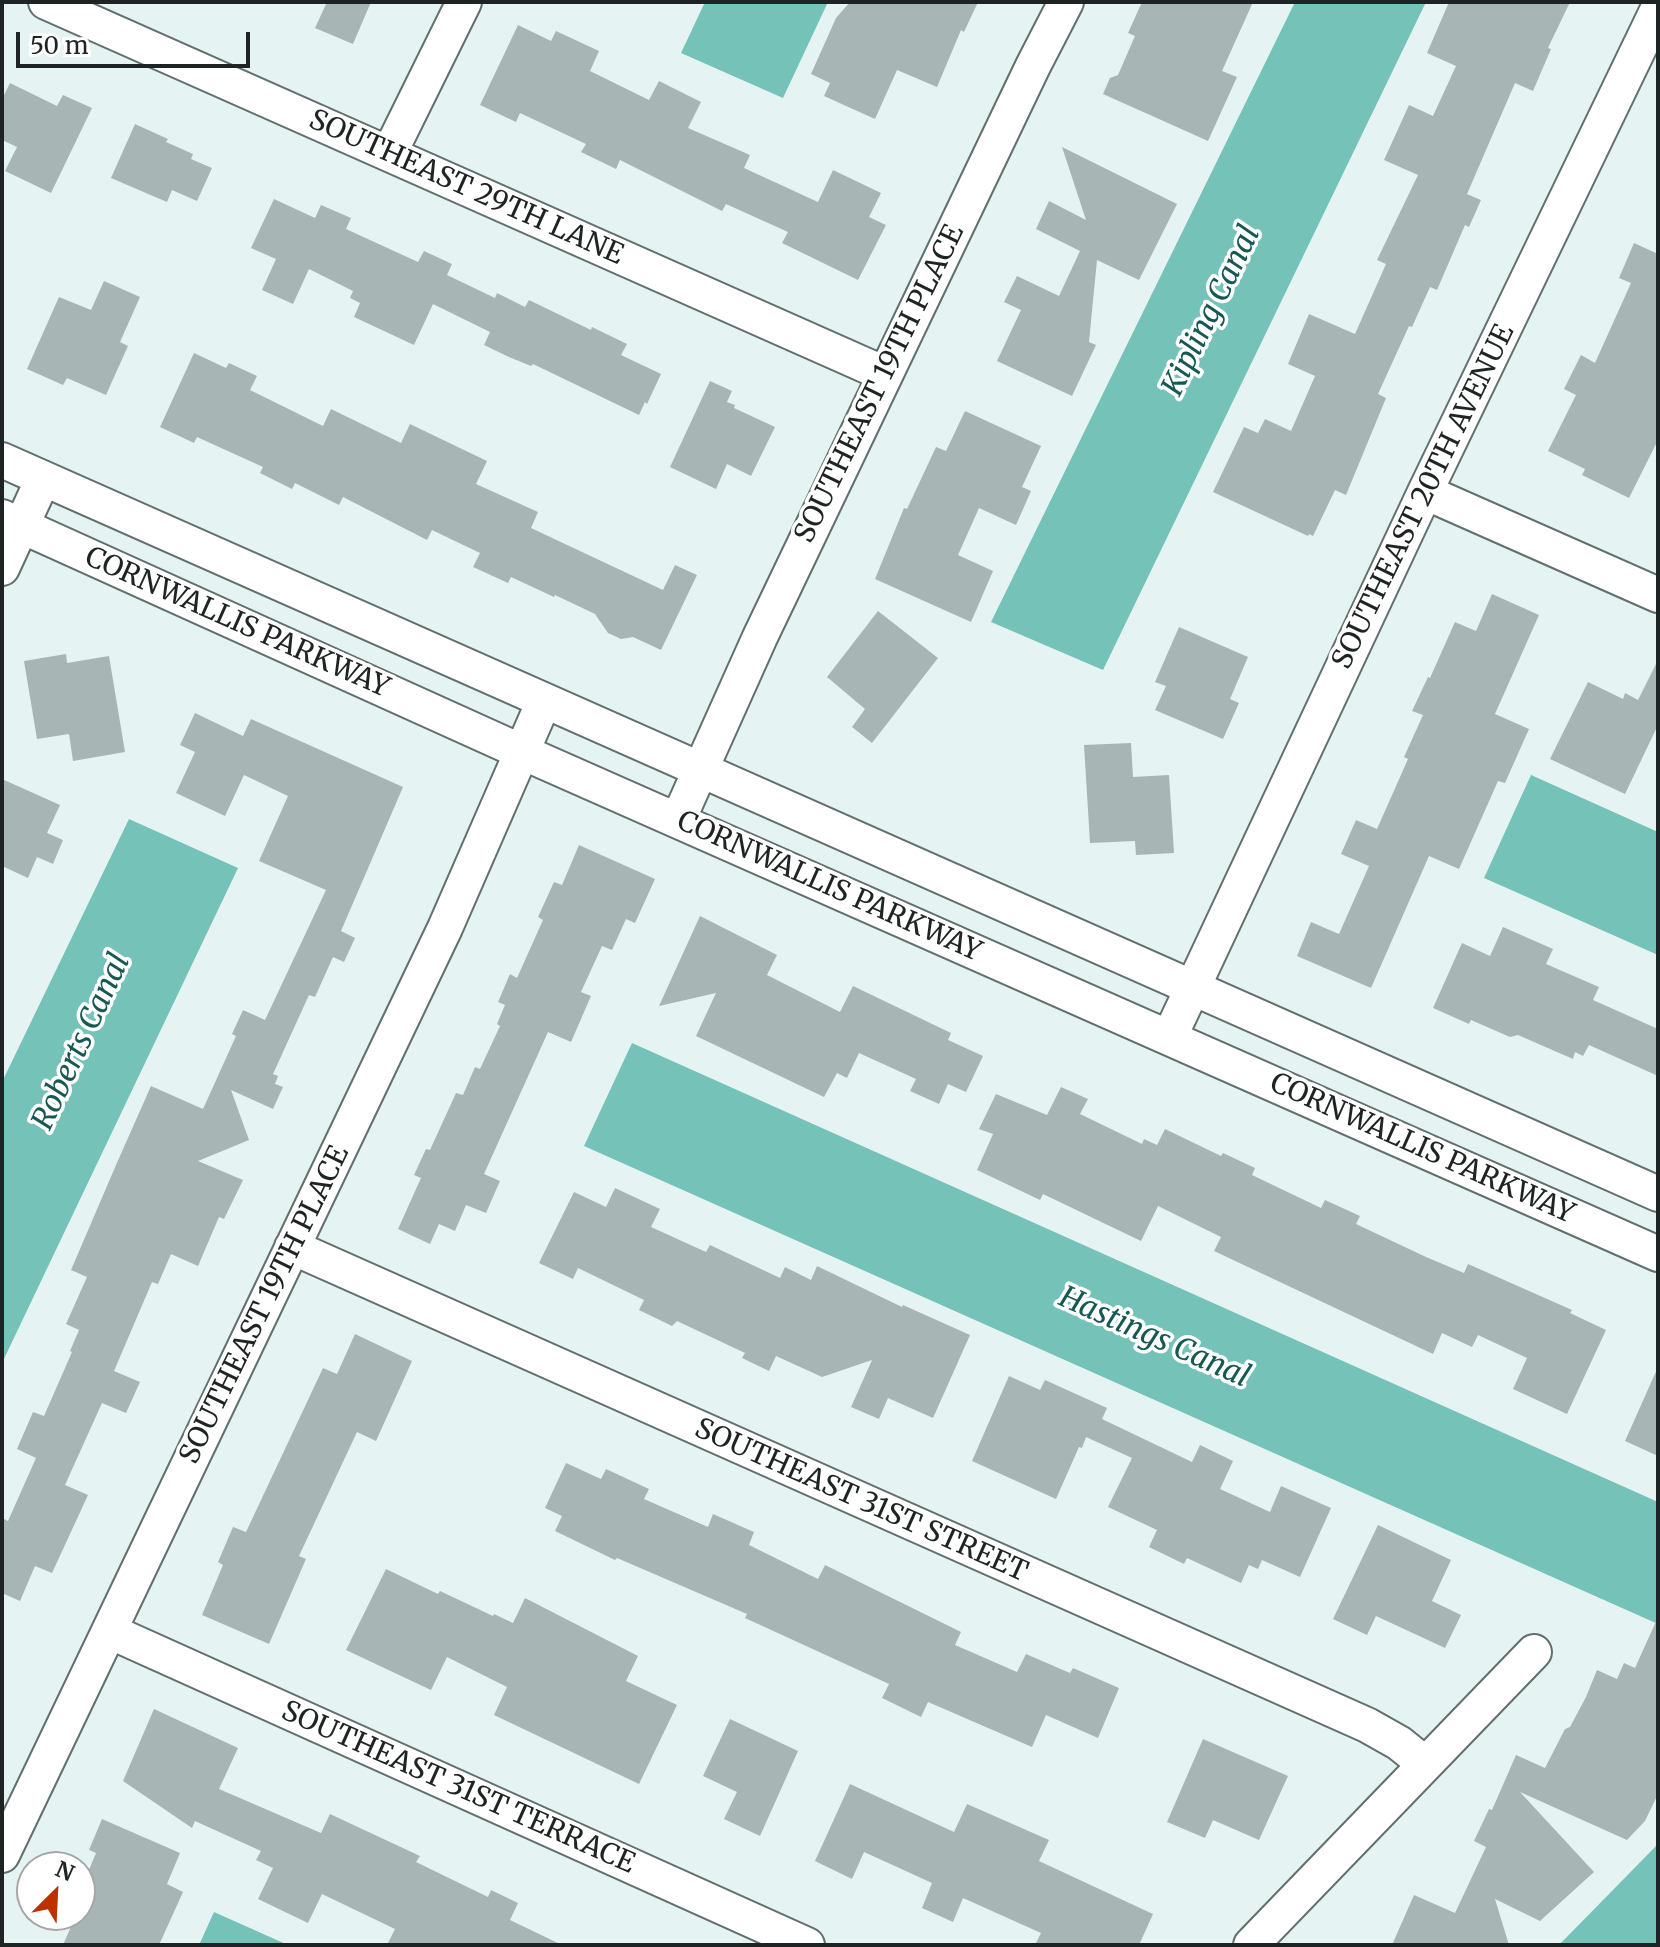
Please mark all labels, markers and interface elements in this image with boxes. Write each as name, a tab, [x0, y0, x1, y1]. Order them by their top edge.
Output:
scale bar	[20, 16, 254, 66]
text: 50 m	[30, 30, 89, 61]
street label: SOUTHEAST 29TH LANE	[304, 103, 628, 273]
street label: SOUTHEAST 19TH PLACE	[788, 220, 972, 548]
water label: Kipling Canal	[1155, 220, 1269, 402]
street label: SOUTHEAST 20TH AVENUE	[1326, 319, 1522, 675]
street label: CORNWALLIS PARKWAY	[80, 541, 394, 705]
street label: CORNWALLIS PARKWAY	[672, 805, 986, 969]
water label: Roberts Canal	[25, 948, 139, 1136]
street label: CORNWALLIS PARKWAY	[1265, 1067, 1579, 1231]
street label: SOUTHEAST 19TH PLACE	[173, 1141, 357, 1469]
water label: Hastings Canal	[1053, 1280, 1255, 1396]
street label: SOUTHEAST 31ST STREET	[689, 1412, 1033, 1590]
street label: SOUTHEAST 31ST TERRACE	[276, 1695, 640, 1881]
north arrow	[16, 1851, 96, 1931]
text: N	[51, 1855, 79, 1887]

